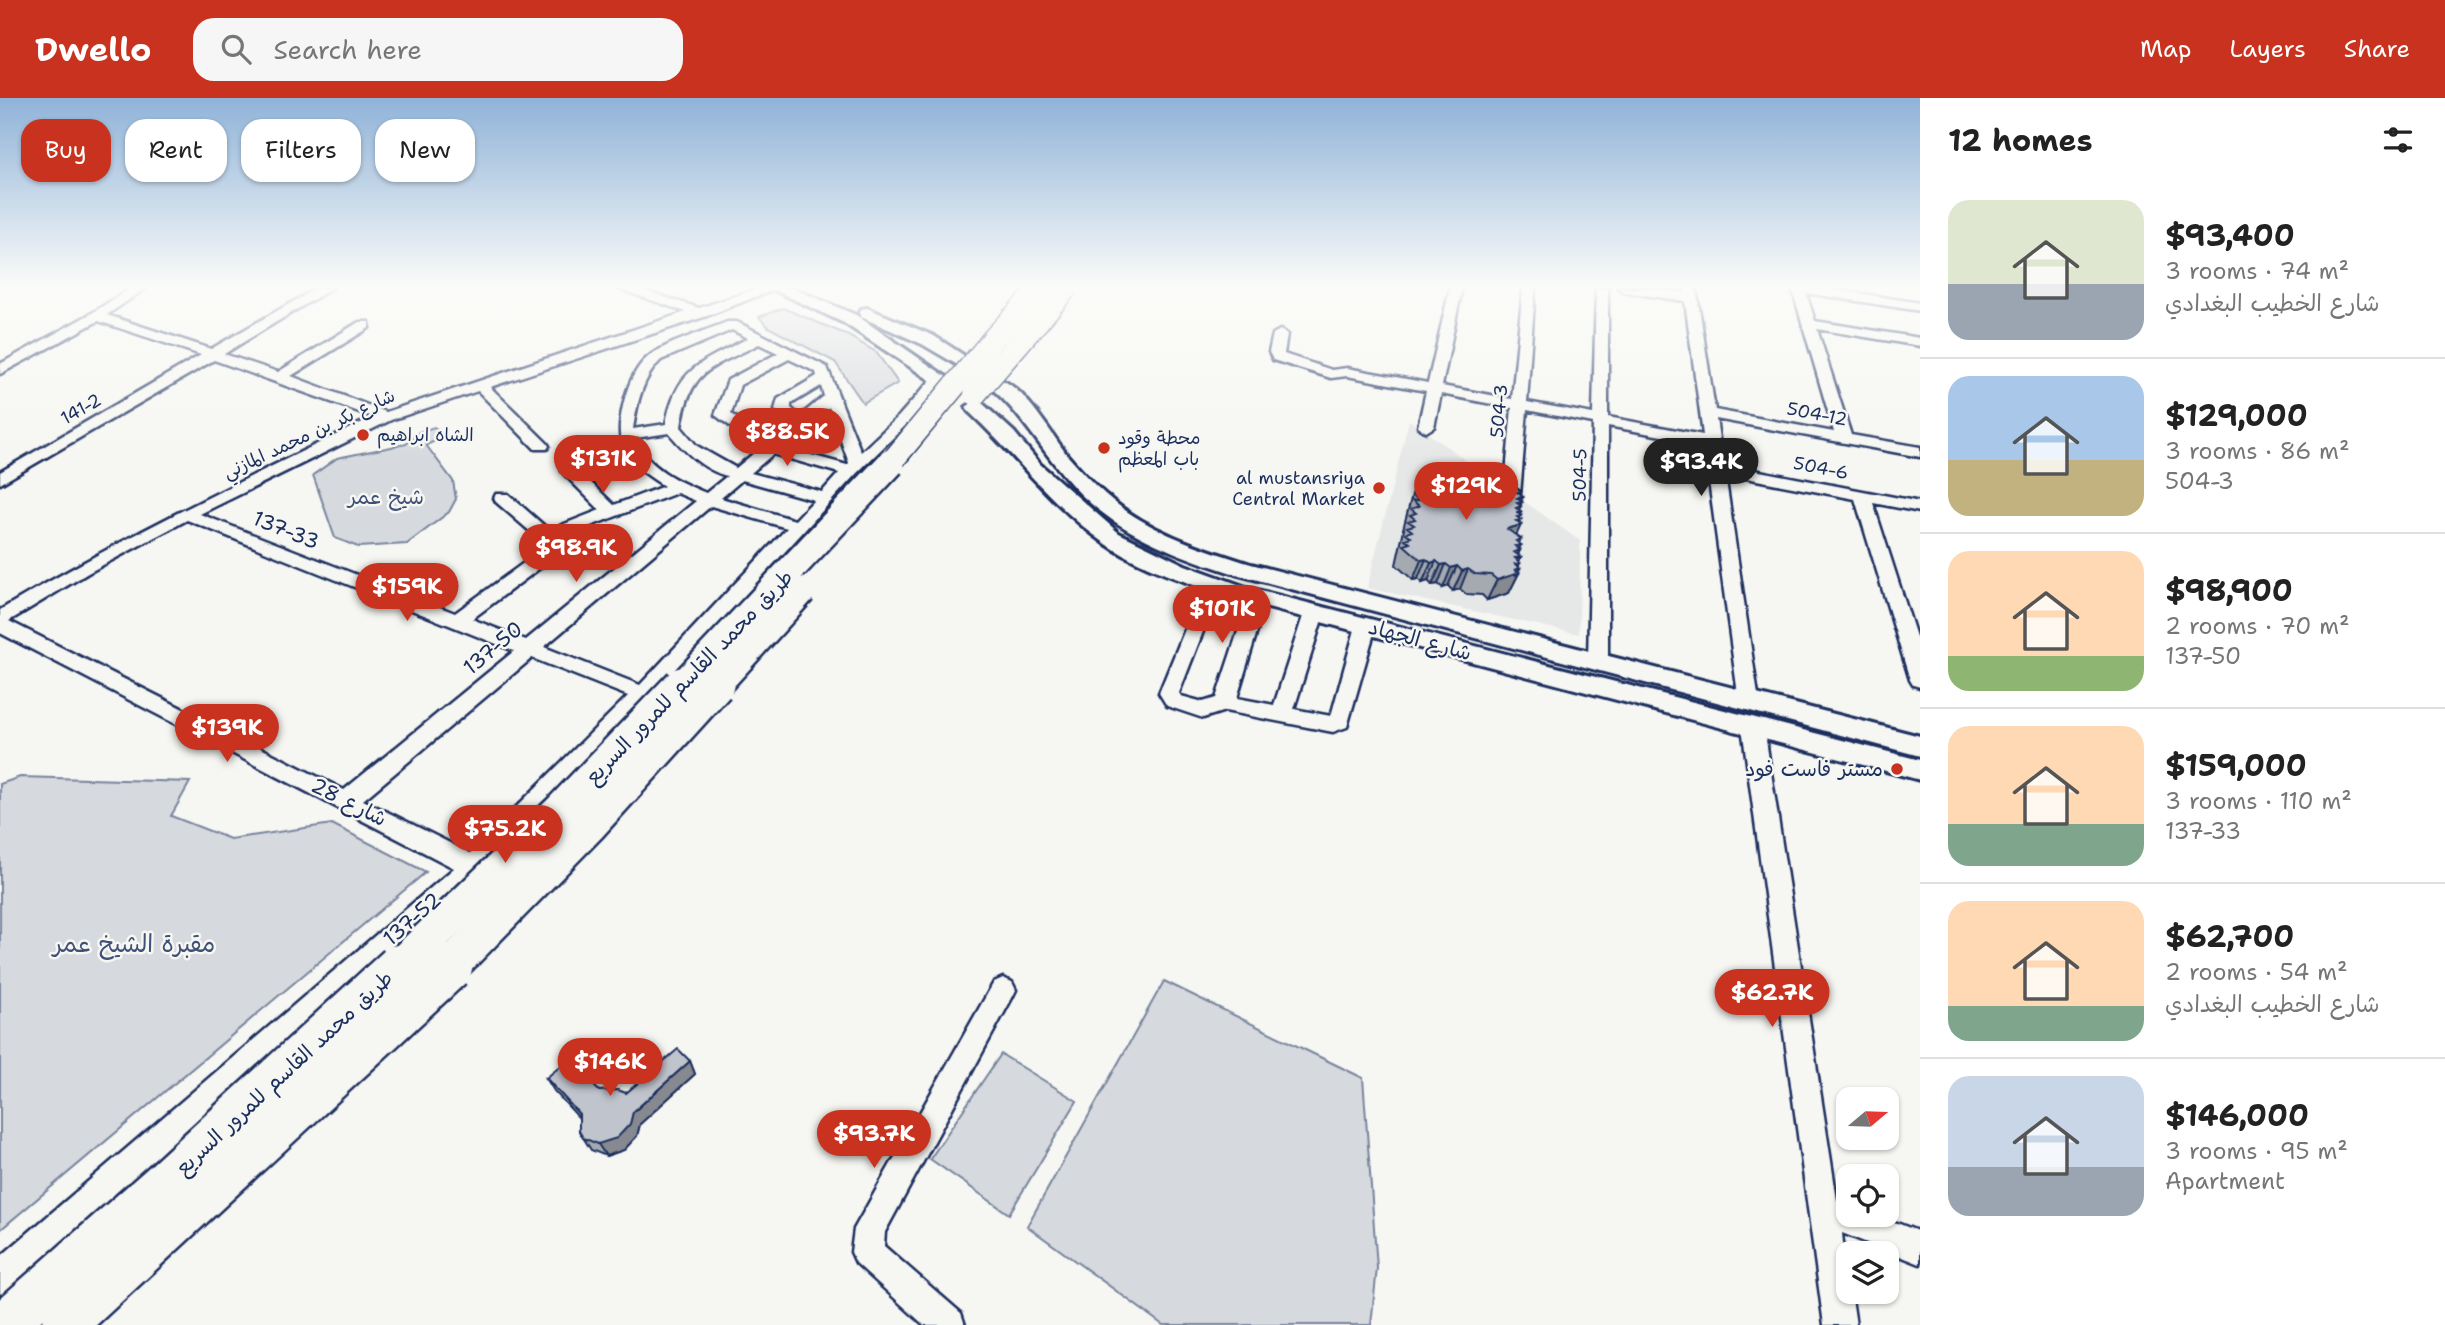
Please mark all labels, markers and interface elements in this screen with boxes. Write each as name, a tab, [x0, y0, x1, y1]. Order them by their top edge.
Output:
search box	[193, 18, 683, 81]
text: Dwello	[35, 27, 151, 72]
icon: search	[217, 30, 255, 68]
text: Search here	[273, 32, 422, 67]
text: Map	[2140, 33, 2191, 65]
text: Layers	[2229, 33, 2306, 65]
text: Share	[2344, 33, 2410, 65]
chip: Buy	[21, 119, 111, 182]
chip: Rent	[125, 119, 227, 182]
chip: Filters	[241, 119, 361, 182]
chip: New	[375, 119, 475, 182]
text: 12 homes	[1948, 120, 2092, 161]
icon: filters	[2379, 121, 2417, 159]
text: $93,400	[2165, 215, 2295, 256]
icon: home	[2004, 228, 2088, 312]
text: 3 rooms · 74 m²	[2165, 256, 2349, 286]
text: شارع الخطيب البغدادي	[2165, 288, 2380, 318]
street label: 504-3	[1485, 383, 1513, 439]
street label: شارع بكر بن محمد المازني	[219, 384, 401, 488]
street label: 141-2	[56, 388, 106, 430]
text: $129,000	[2165, 395, 2308, 436]
street label: 504-12	[1785, 396, 1849, 432]
icon: home	[2004, 404, 2088, 488]
pin: $88.5K	[730, 408, 844, 468]
text: $88.5K	[745, 416, 829, 446]
place label: الشاه ابراهيم	[377, 423, 474, 449]
place label: محطة وقود باب المعظم	[1118, 426, 1200, 473]
marker: الشاه ابراهيم	[355, 427, 371, 443]
pin: $131K	[554, 436, 652, 495]
text: 3 rooms · 86 m²	[2165, 436, 2350, 466]
pin: $93.4K	[1644, 438, 1758, 498]
marker: محطة وقود باب المعظم	[1096, 440, 1112, 456]
text: $131K	[570, 443, 636, 473]
text: $93.4K	[1659, 446, 1743, 476]
street label: 504-5	[1568, 448, 1592, 502]
street label: 504-6	[1791, 451, 1851, 485]
pin: $129K	[1417, 462, 1515, 522]
place label: al mustansriya Central Market	[1232, 466, 1365, 511]
text: 504-3	[2165, 466, 2234, 496]
text: $129K	[1430, 470, 1502, 500]
marker: al mustansriya Central Market	[1371, 480, 1387, 496]
park label: شيخ عمر	[346, 483, 424, 511]
street label: 137-33	[249, 504, 323, 556]
pin: $98.9K	[519, 524, 633, 584]
text: $98.9K	[535, 532, 617, 562]
pin: $159K	[358, 564, 456, 623]
street label: طريق محمد القاسم للمرور السريع	[579, 564, 801, 792]
text: $98,900	[2165, 570, 2293, 611]
text: $159K	[371, 571, 443, 601]
icon: home	[2004, 579, 2088, 663]
pin: $101K	[1173, 586, 1271, 645]
text: $101K	[1189, 593, 1255, 623]
text: 2 rooms · 70 m²	[2165, 611, 2350, 641]
street label: شارع الجهاد	[1365, 613, 1475, 668]
street label: 137-50	[457, 615, 529, 681]
text: 137-50	[2165, 641, 2241, 671]
pin: $139K	[178, 704, 276, 764]
text: $139K	[191, 712, 263, 742]
text: $159,000	[2165, 745, 2307, 786]
icon: home	[2004, 754, 2088, 838]
place label: مستر فاست فود	[1745, 755, 1883, 783]
marker: مستر فاست فود	[1889, 761, 1905, 777]
street label: شارع 28	[306, 771, 392, 834]
text: 3 rooms · 110 m²	[2165, 786, 2352, 816]
pin: $75.2K	[448, 806, 562, 865]
text: $75.2K	[464, 813, 546, 843]
text: 137-33	[2165, 816, 2241, 846]
street label: 137-52	[377, 886, 447, 952]
text: $62,700	[2165, 916, 2294, 957]
park label: مقبرة الشيخ عمر	[51, 928, 215, 960]
icon: home	[2004, 929, 2088, 1013]
text: 2 rooms · 54 m²	[2165, 957, 2348, 987]
street label: طريق محمد القاسم للمرور السريع	[169, 964, 400, 1183]
pin: $62.7K	[1715, 970, 1829, 1029]
text: $62.7K	[1731, 977, 1813, 1007]
text: شارع الخطيب البغدادي	[2165, 989, 2380, 1019]
pin: $146K	[561, 1038, 659, 1098]
text: $146K	[574, 1046, 646, 1076]
north arrow	[1836, 1087, 1899, 1150]
map controls	[1836, 1087, 1899, 1304]
text: $146,000	[2165, 1095, 2309, 1136]
icon: home	[2004, 1104, 2088, 1188]
pin: $93.7K	[817, 1110, 931, 1170]
text: $93.7K	[833, 1118, 915, 1148]
text: 3 rooms · 95 m²	[2165, 1136, 2348, 1166]
button: locate	[1836, 1164, 1899, 1227]
text: Apartment	[2165, 1166, 2285, 1196]
button: layers	[1836, 1241, 1899, 1304]

